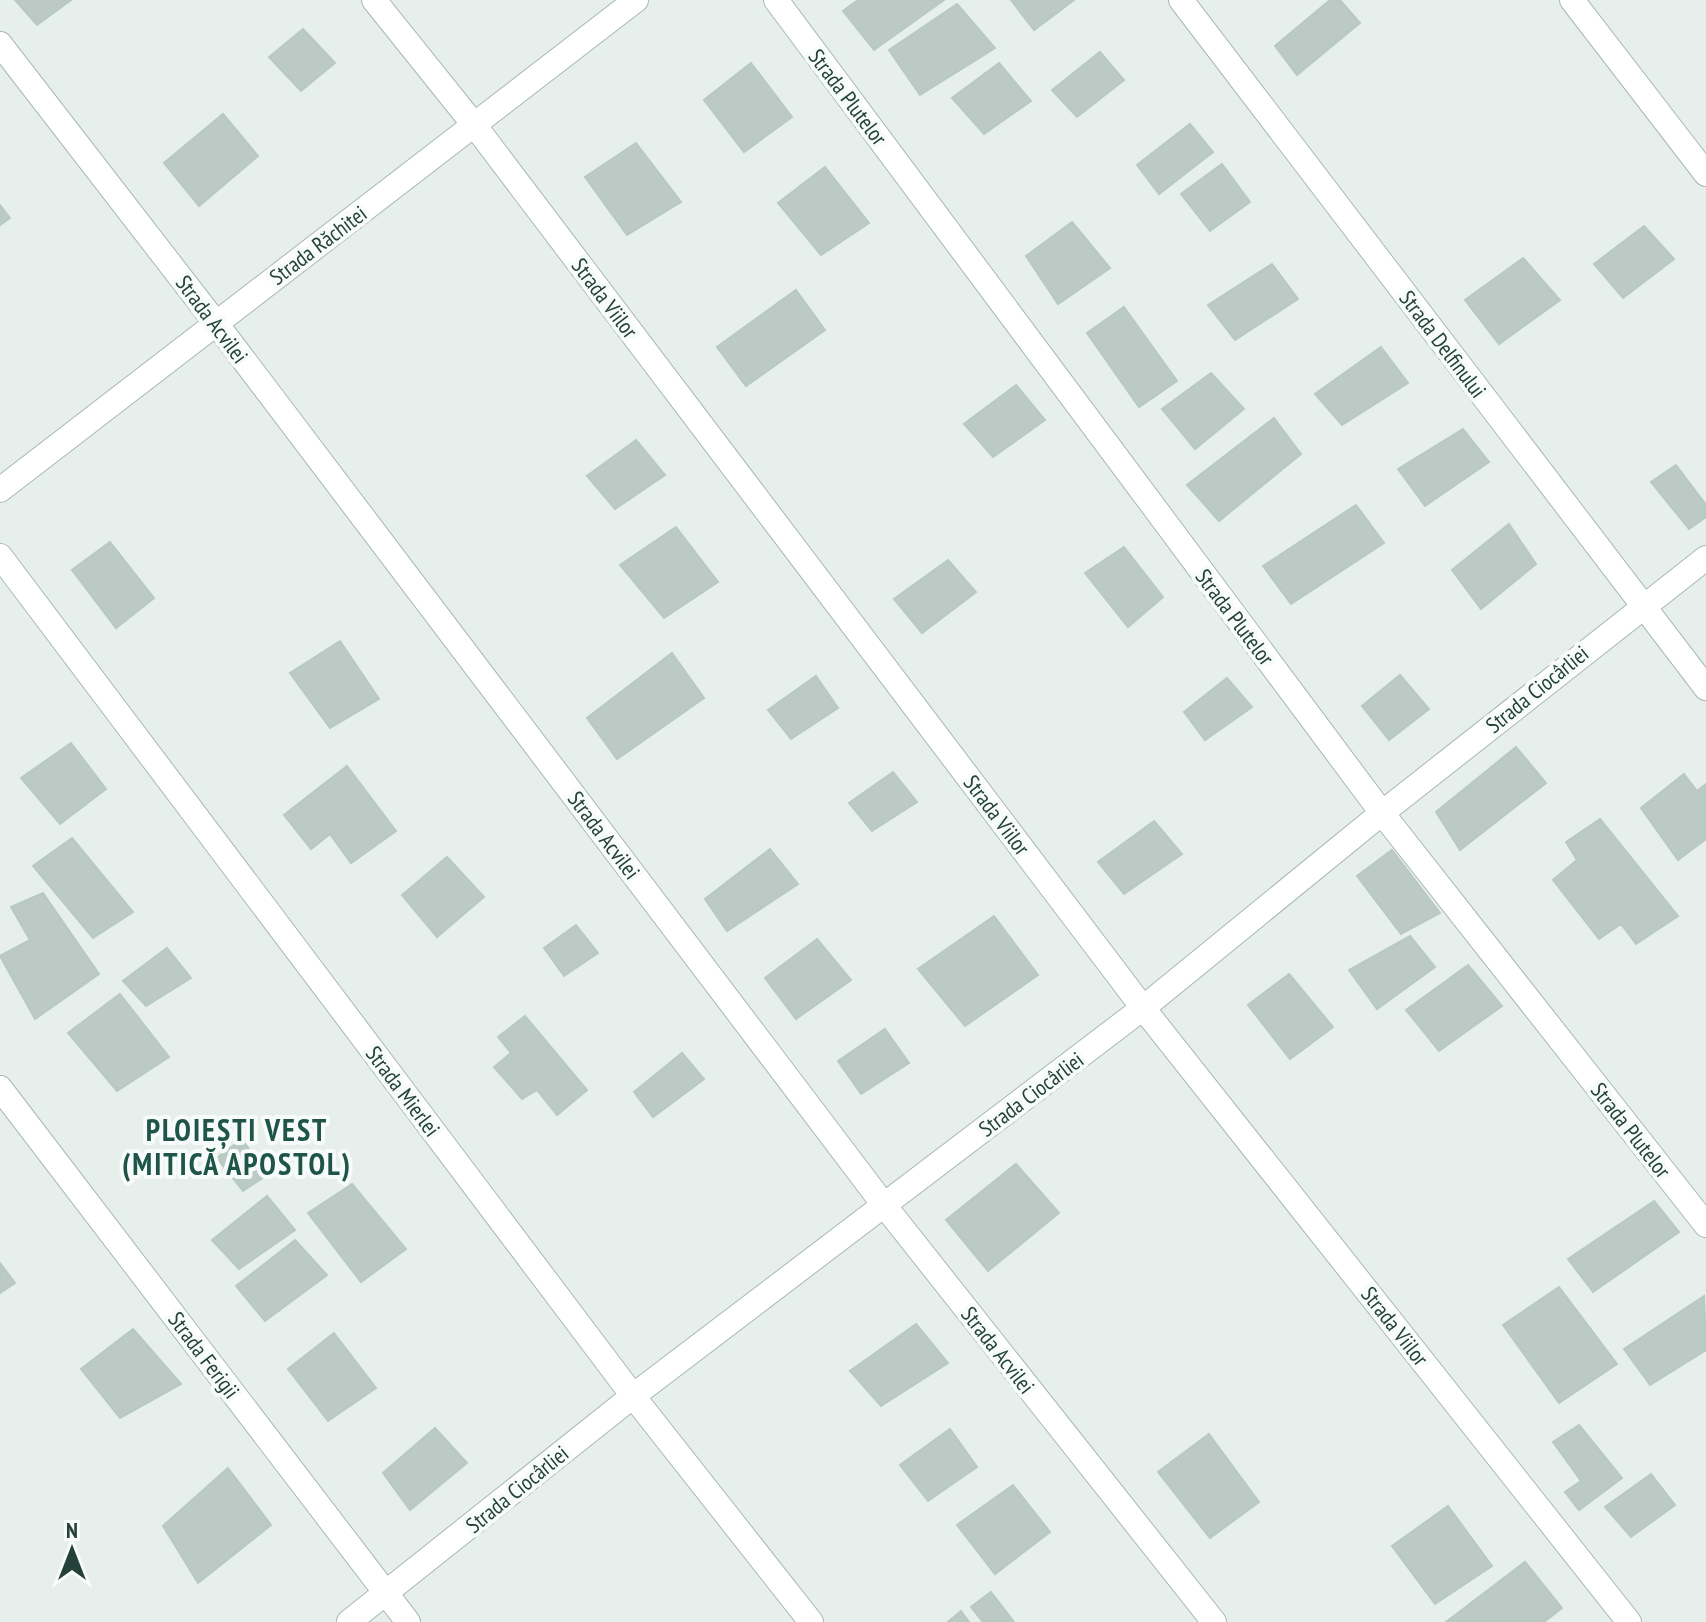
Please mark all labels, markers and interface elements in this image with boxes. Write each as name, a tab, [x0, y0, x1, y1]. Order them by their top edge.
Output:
street label: Strada Plutelor	[803, 43, 893, 151]
street label: Strada Răchitei	[264, 199, 372, 291]
street label: Strada Viilor	[566, 252, 644, 344]
street label: Strada Acvilei	[170, 269, 254, 369]
street label: Strada Delfinului	[1394, 285, 1492, 403]
street label: Strada Plutelor	[1190, 563, 1280, 671]
street label: Strada Ciocârliei	[1480, 639, 1594, 739]
street label: Strada Viilor	[958, 769, 1036, 861]
street label: Strada Acvilei	[562, 785, 646, 885]
street label: Strada Mierlei	[360, 1040, 446, 1142]
street label: Strada Ciocârliei	[973, 1045, 1089, 1143]
street label: Strada Plutelor	[1585, 1077, 1677, 1183]
district label: PLOIEȘTI VEST (MITICĂ APOSTOL)	[122, 1110, 352, 1183]
street label: Strada Viilor	[1355, 1281, 1435, 1371]
street label: Strada Acvilei	[955, 1301, 1041, 1399]
street label: Strada Ferigii	[162, 1306, 246, 1404]
street label: Strada Ciocârliei	[460, 1439, 574, 1539]
north arrow	[32, 1510, 112, 1590]
text: N	[66, 1516, 78, 1544]

